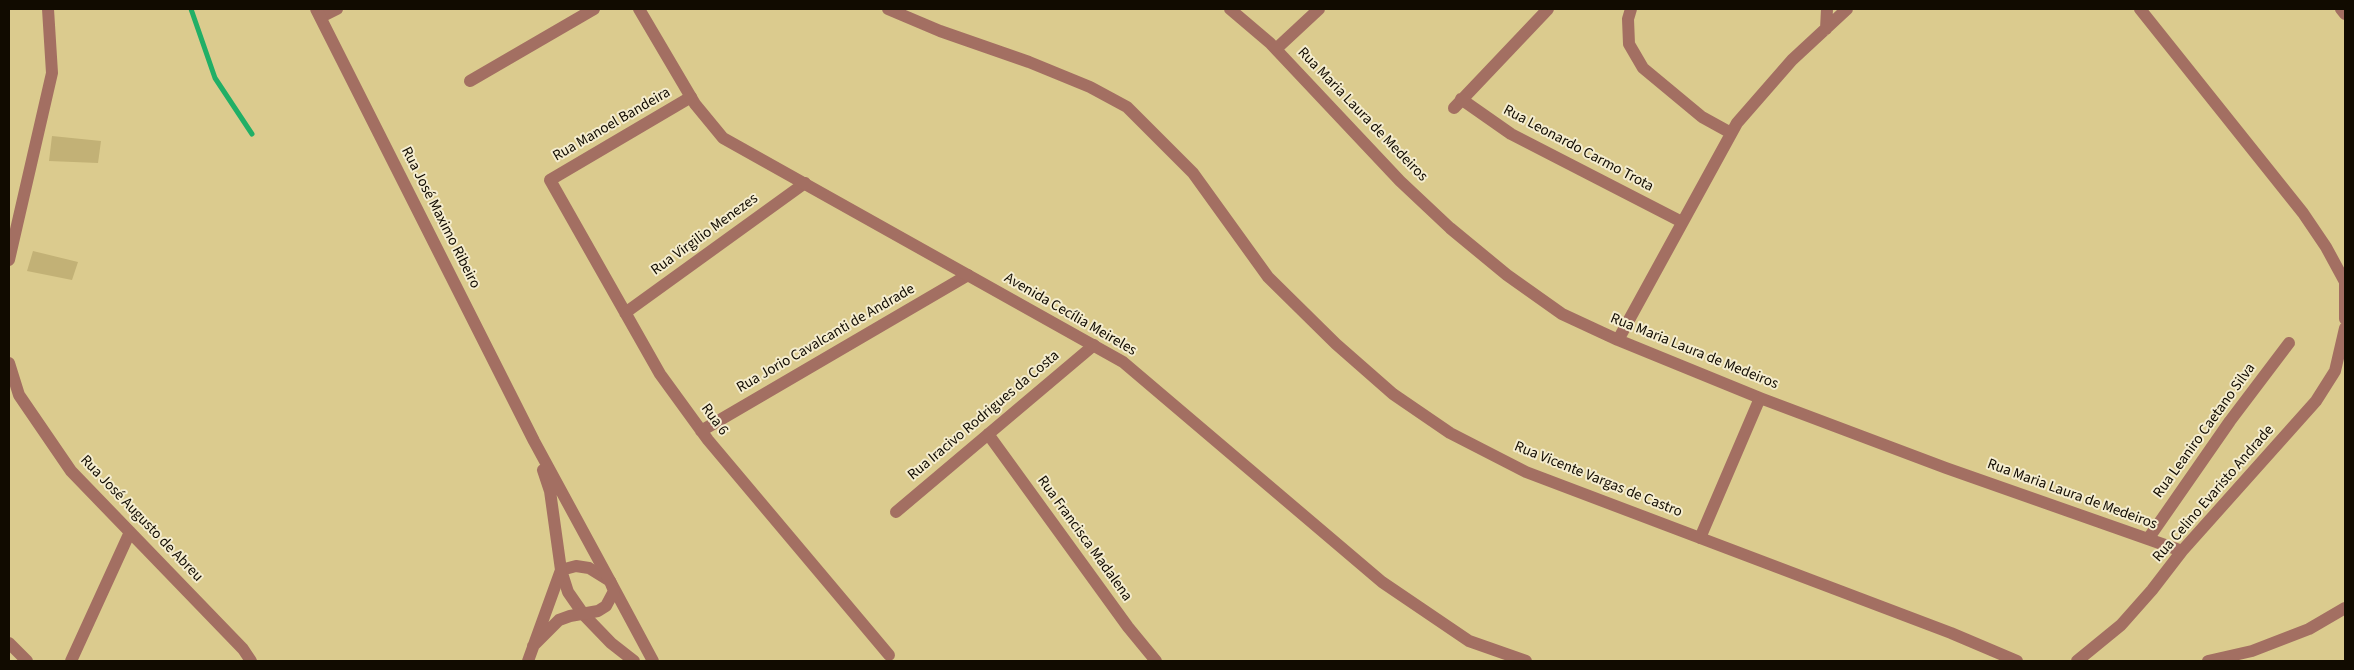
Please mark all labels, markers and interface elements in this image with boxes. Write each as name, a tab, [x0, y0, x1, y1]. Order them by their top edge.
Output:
street label: Rua Maria Laura de Medeiros	[1293, 44, 1431, 186]
street label: Rua Manoel Bandeira	[550, 84, 674, 166]
street label: Rua Leonardo Carmo Trota	[1500, 102, 1656, 196]
street label: Rua José Maximo Ribeiro	[396, 144, 484, 292]
street label: Rua Virgilio Menezes	[648, 190, 762, 280]
street label: Avenida Cecília Meireles	[1001, 270, 1139, 360]
street label: Rua Jorio Cavalcanti de Andrade	[734, 281, 918, 397]
street label: Rua Maria Laura de Medeiros	[1607, 310, 1781, 394]
street label: Rua Iracivo Rodrigues da Costa	[905, 347, 1063, 485]
street label: Rua Leaniro Caetano Silva	[2150, 360, 2260, 502]
street label: Rua 6	[696, 401, 732, 439]
street label: Rua Celino Evaristo Andrade	[2150, 422, 2278, 566]
street label: Rua Vicente Vargas de Castro	[1511, 438, 1685, 522]
street label: Rua José Augusto de Abreu	[76, 452, 206, 586]
street label: Rua Maria Laura de Medeiros	[1985, 456, 2159, 534]
street label: Rua Francisca Madalena	[1033, 473, 1135, 605]

